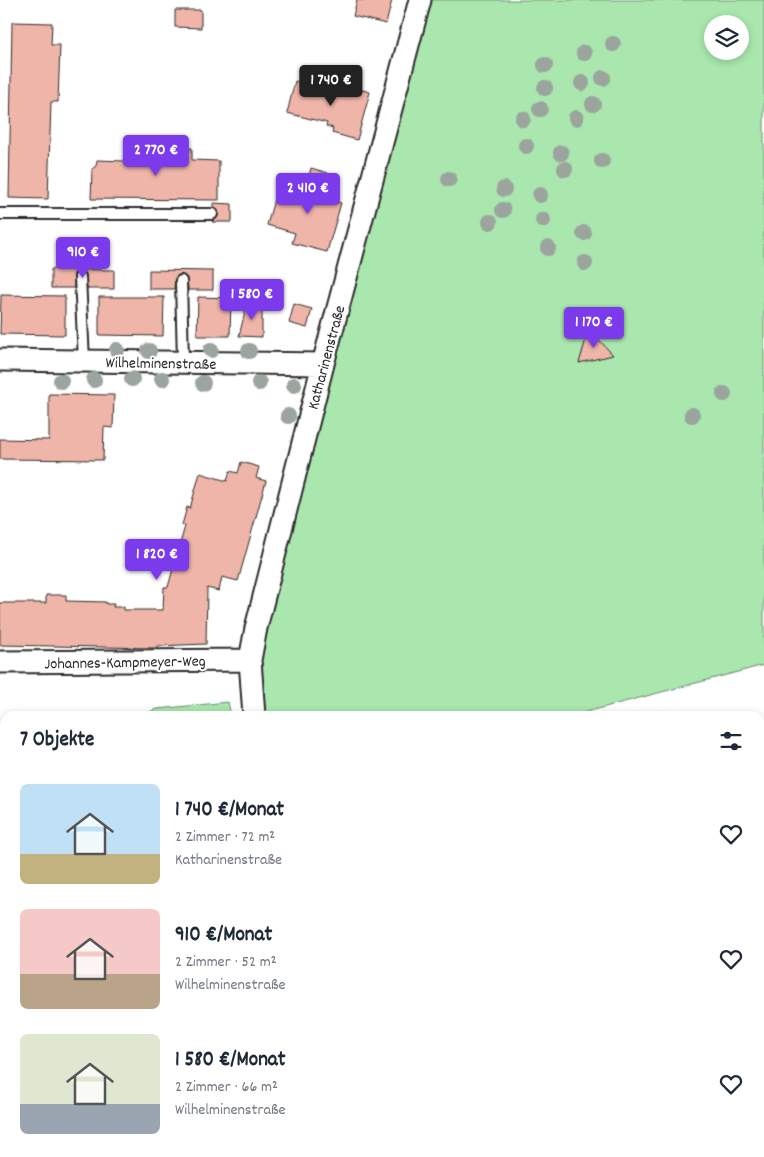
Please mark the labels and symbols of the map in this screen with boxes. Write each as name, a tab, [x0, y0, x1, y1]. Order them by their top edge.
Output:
pin: 1 740 €	[285, 64, 377, 107]
pin: 2 770 €	[110, 134, 202, 177]
pin: 2 410 €	[262, 172, 354, 215]
pin: 910 €	[48, 236, 118, 279]
pin: 1 580 €	[206, 278, 298, 321]
street label: Katharinenstraße	[302, 303, 352, 412]
pin: 1 170 €	[548, 306, 640, 349]
street label: Wilhelminenstraße	[105, 352, 216, 377]
pin: 1 820 €	[111, 538, 203, 581]
street label: Johannes-Kampmeyer-Weg	[44, 651, 206, 676]

